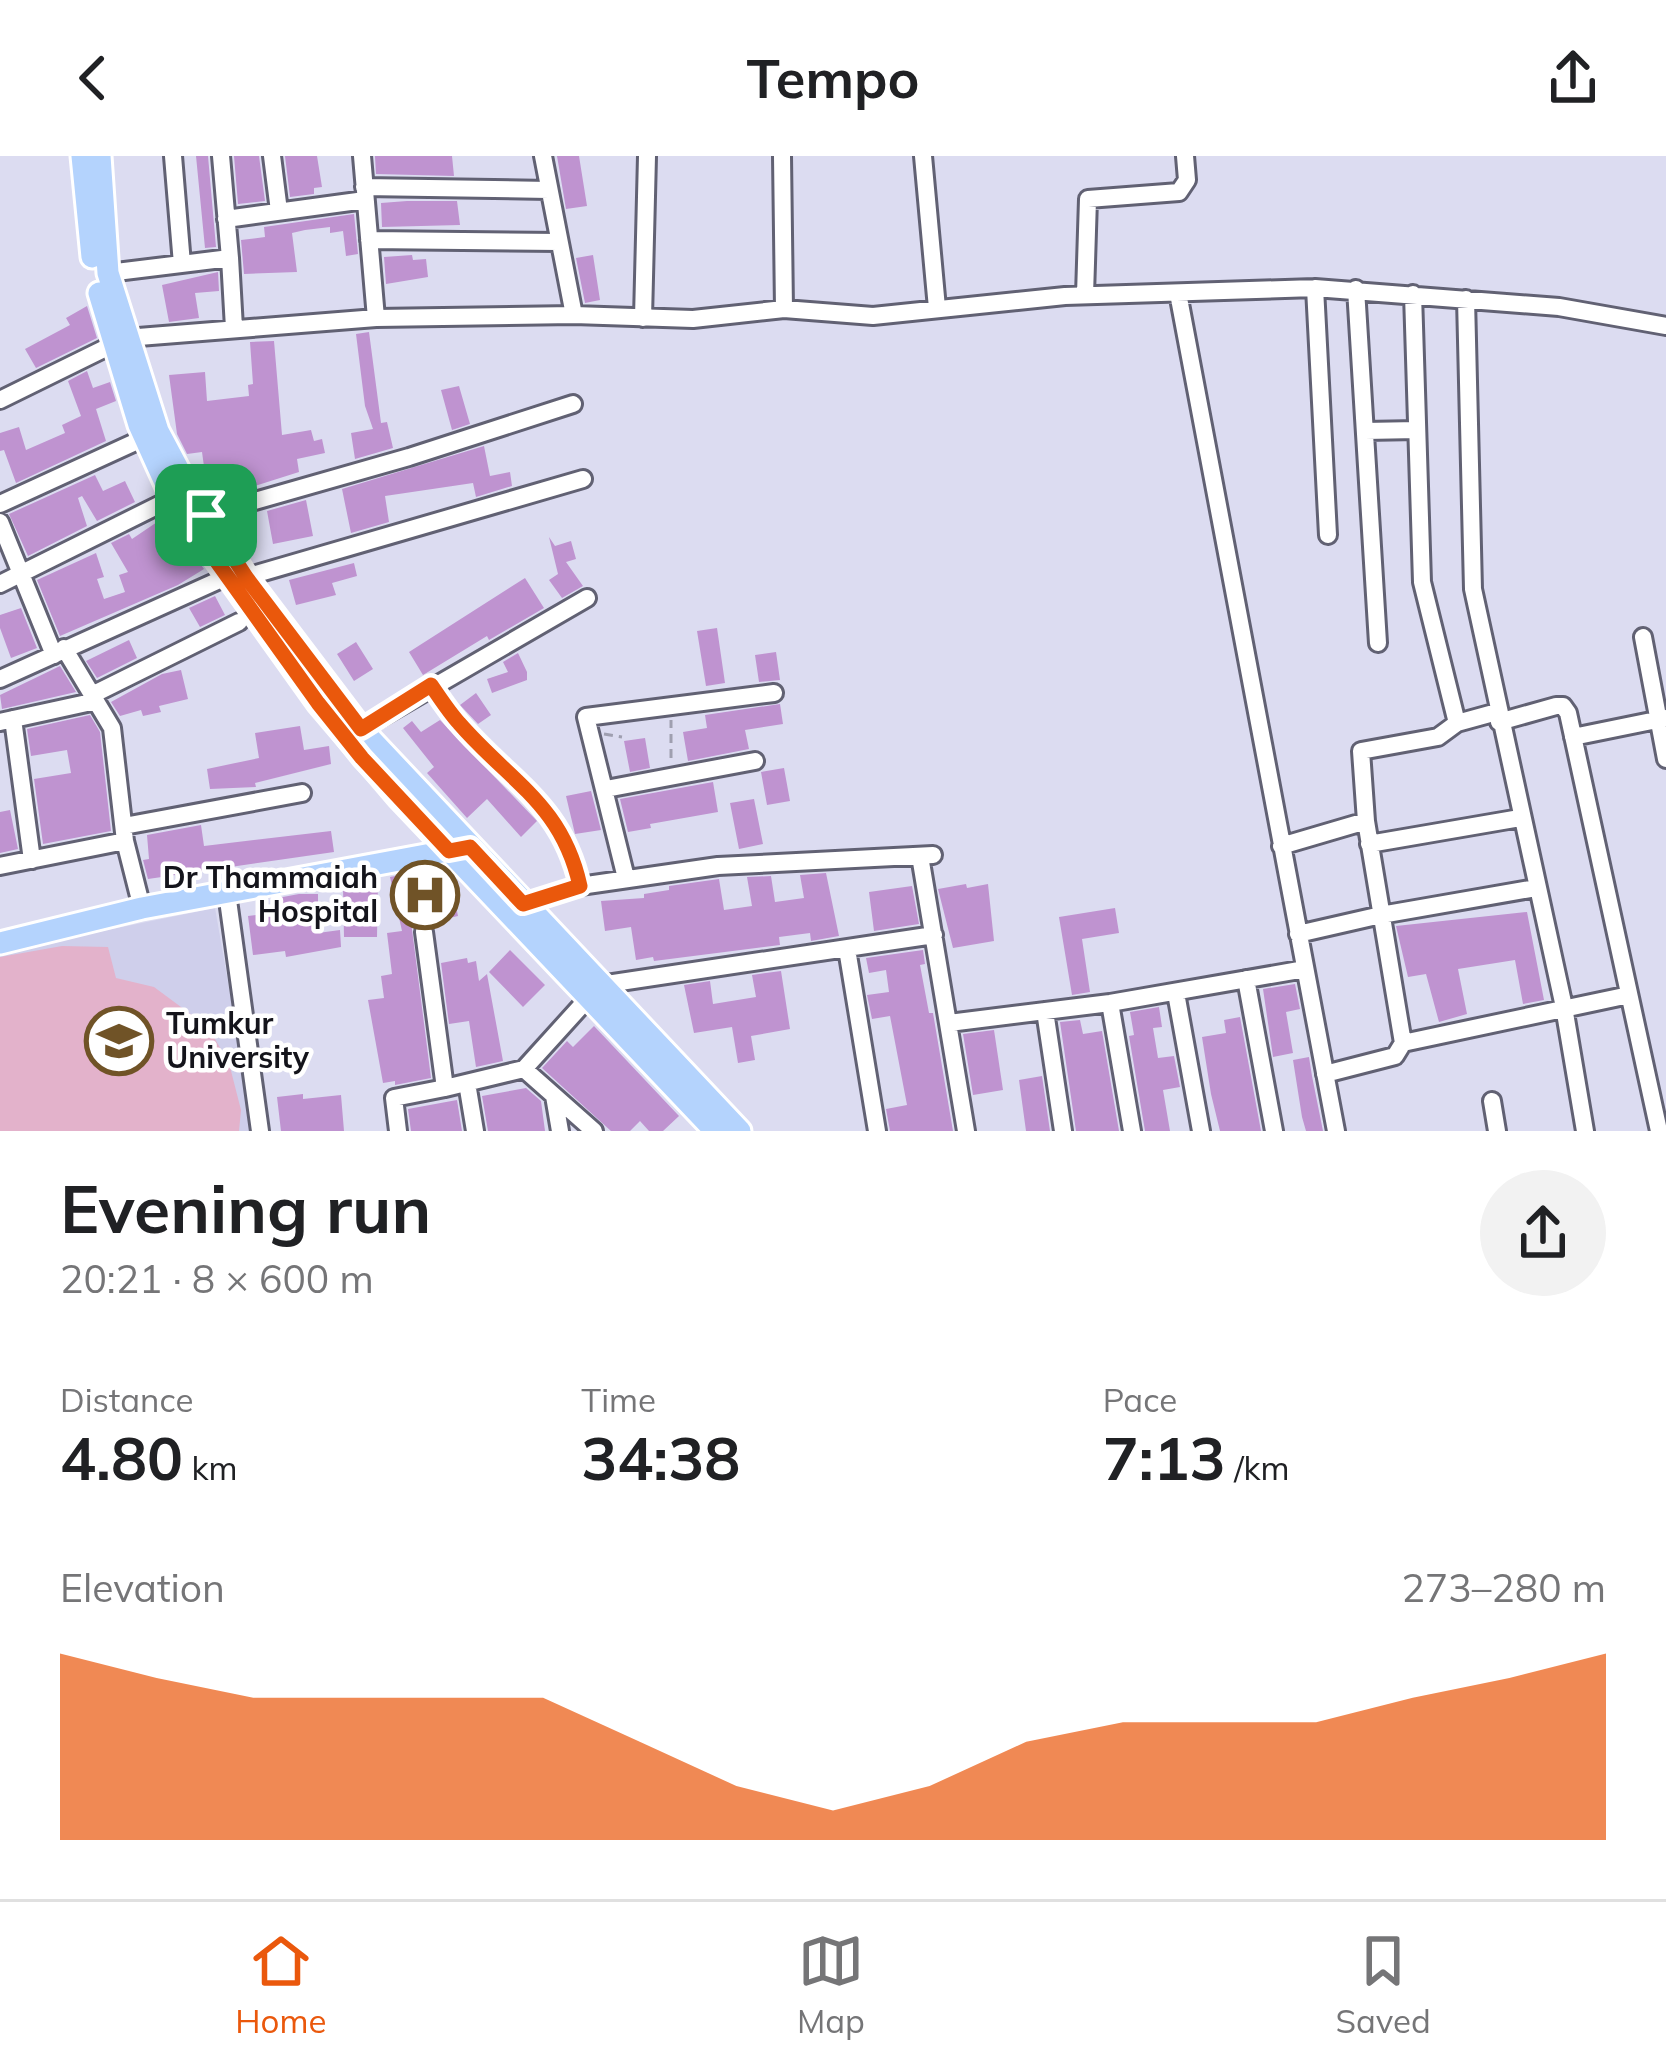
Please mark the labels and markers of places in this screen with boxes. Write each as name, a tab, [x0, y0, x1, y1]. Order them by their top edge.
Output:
pin	[155, 464, 257, 566]
place label: Dr Thammaiah Hospital	[163, 858, 378, 930]
hospital icon: Dr Thammaiah Hospital	[390, 860, 460, 930]
place label: Tumkur University	[166, 1004, 310, 1076]
school or university icon: Tumkur University	[84, 1006, 154, 1076]

